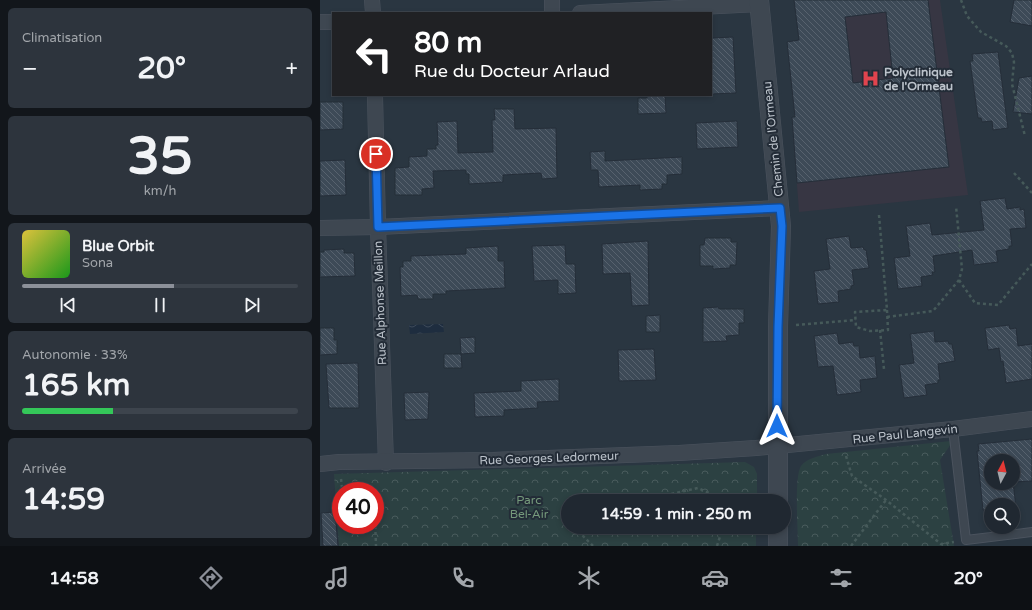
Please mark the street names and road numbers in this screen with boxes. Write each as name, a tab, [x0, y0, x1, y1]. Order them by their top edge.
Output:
street label: Chemin de l'Ormeau	[760, 81, 786, 197]
street label: Rue Alphonse Meillon	[371, 241, 389, 365]
street label: Rue Paul Langevin	[852, 422, 958, 446]
street label: Rue Georges Ledormeur	[479, 449, 619, 467]

